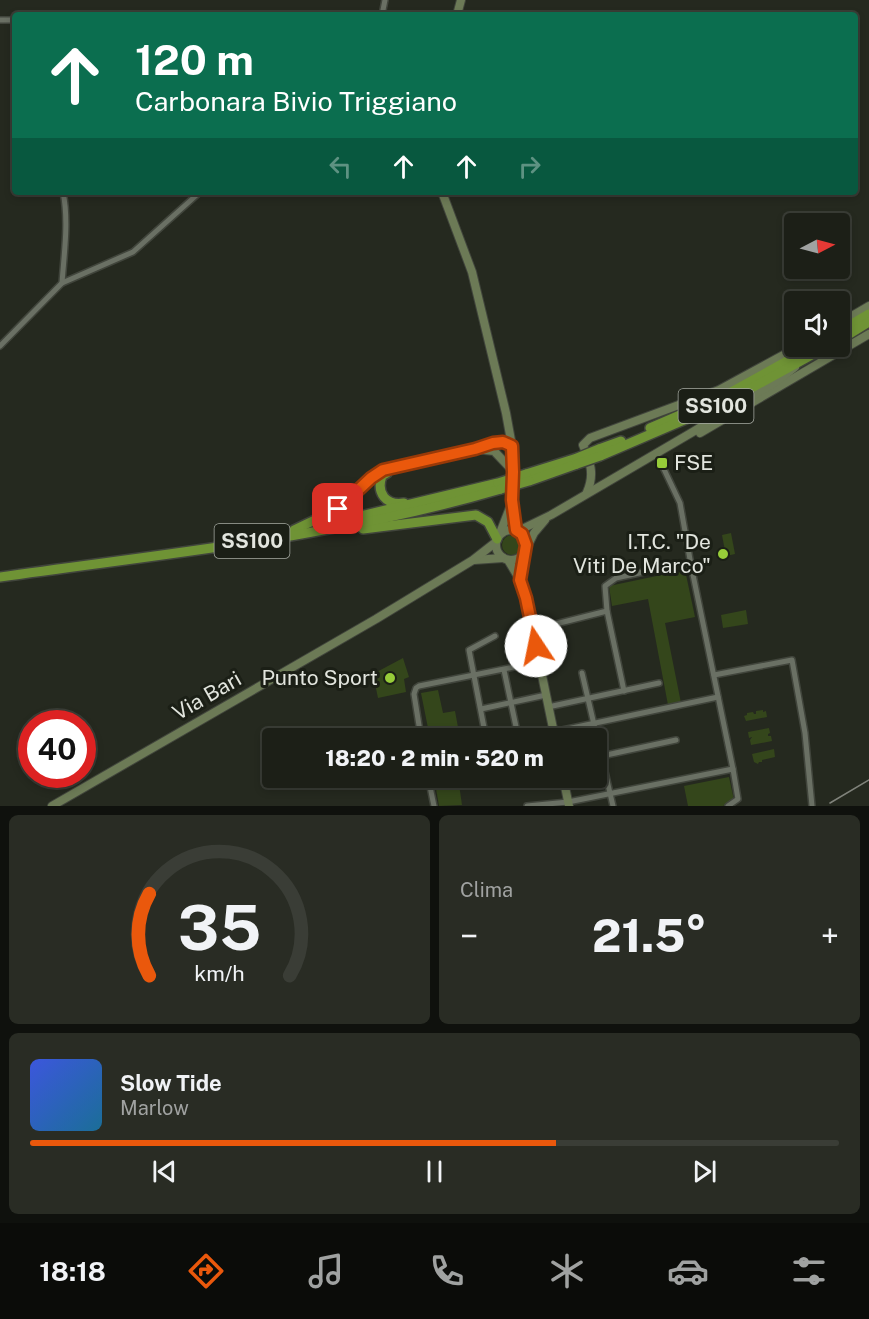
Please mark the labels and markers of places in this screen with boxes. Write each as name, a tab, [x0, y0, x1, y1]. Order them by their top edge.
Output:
place label: FSE	[674, 450, 713, 475]
marker: FSE	[655, 456, 669, 470]
pin	[312, 483, 363, 534]
place label: I.T.C. "De Viti De Marco"	[573, 529, 711, 578]
marker: I.T.C. "De Viti De Marco"	[716, 547, 730, 561]
place label: Punto Sport	[261, 665, 378, 690]
marker: Punto Sport	[383, 671, 397, 685]

